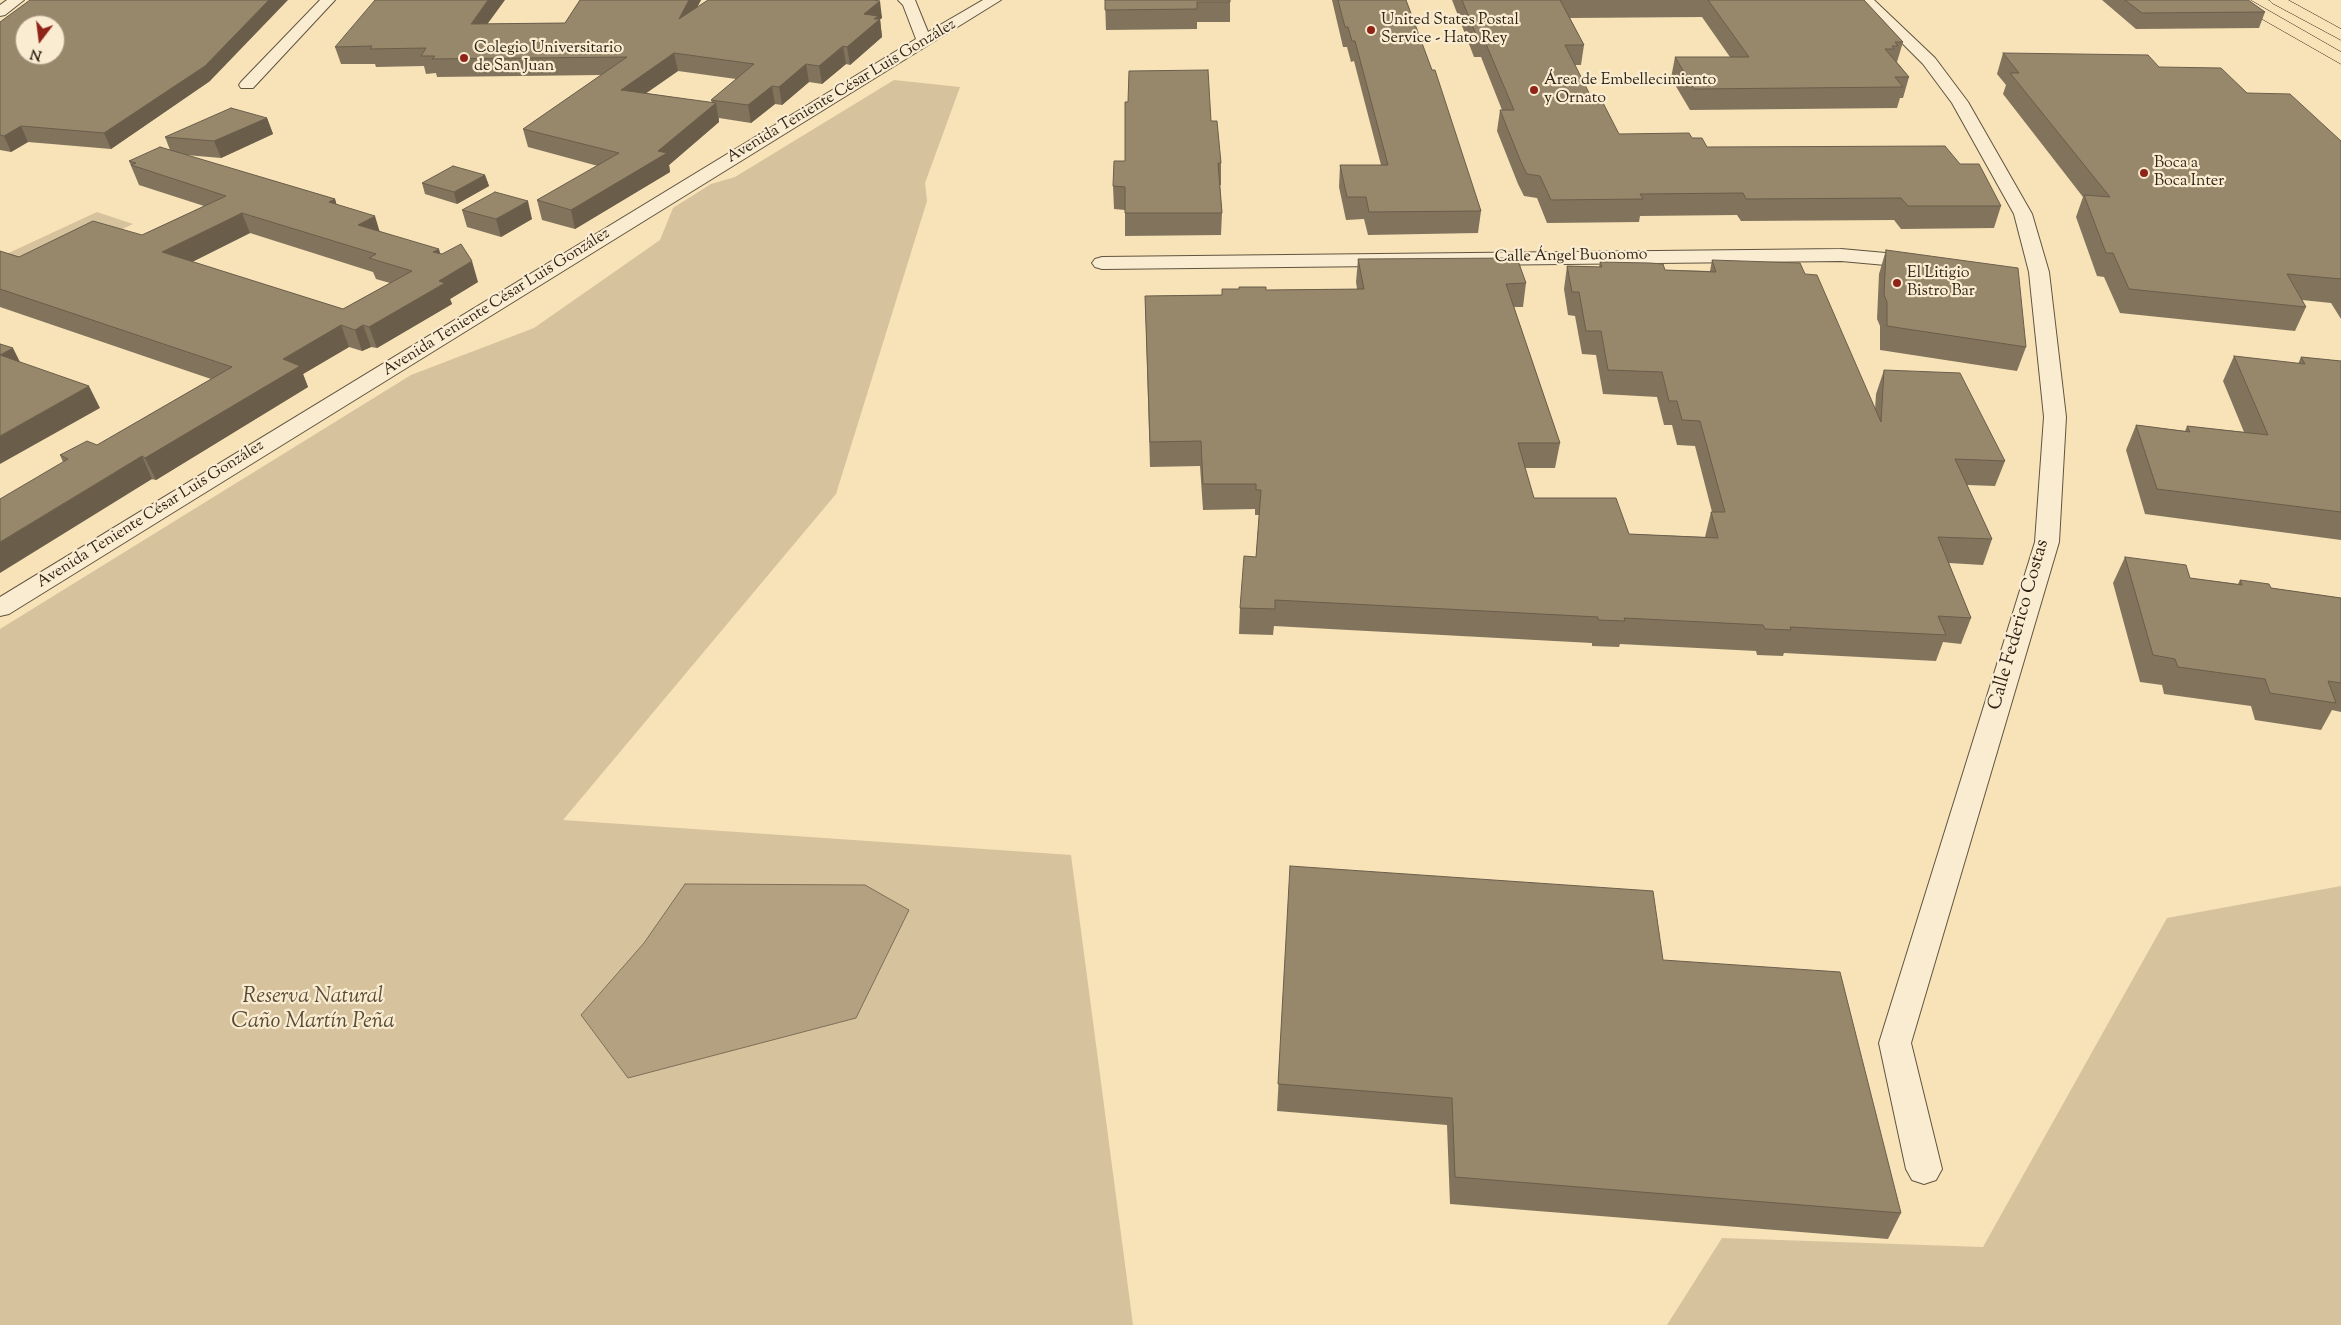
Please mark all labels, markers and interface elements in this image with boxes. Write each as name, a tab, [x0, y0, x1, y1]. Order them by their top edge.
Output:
place label: United States Postal Service - Hato Rey	[1381, 11, 1519, 49]
north arrow	[15, 15, 65, 65]
street label: Avenida Teniente César Luis González	[724, 16, 960, 168]
marker: United States Postal Service - Hato Rey	[1365, 24, 1377, 36]
place label: Colegio Universitario de San Juan	[474, 39, 622, 77]
text: N	[28, 42, 44, 65]
marker: Colegio Universitario de San Juan	[458, 52, 470, 64]
place label: Área de Embellecimiento y Ornato	[1544, 71, 1716, 109]
marker: Área de Embellecimiento y Ornato	[1528, 84, 1540, 96]
place label: Boca a Boca Inter	[2154, 154, 2224, 192]
marker: Boca a Boca Inter	[2138, 167, 2150, 179]
street label: Avenida Teniente César Luis González	[380, 225, 614, 381]
street label: Calle Ángel Buonomo	[1494, 246, 1648, 268]
place label: El Litigio Bistro Bar	[1907, 264, 1975, 302]
marker: El Litigio Bistro Bar	[1891, 277, 1903, 289]
street label: Avenida Teniente César Luis González	[34, 437, 268, 593]
street label: Calle Federico Costas	[1985, 537, 2055, 713]
park label: Reserva Natural Caño Martín Peña	[231, 985, 395, 1036]

